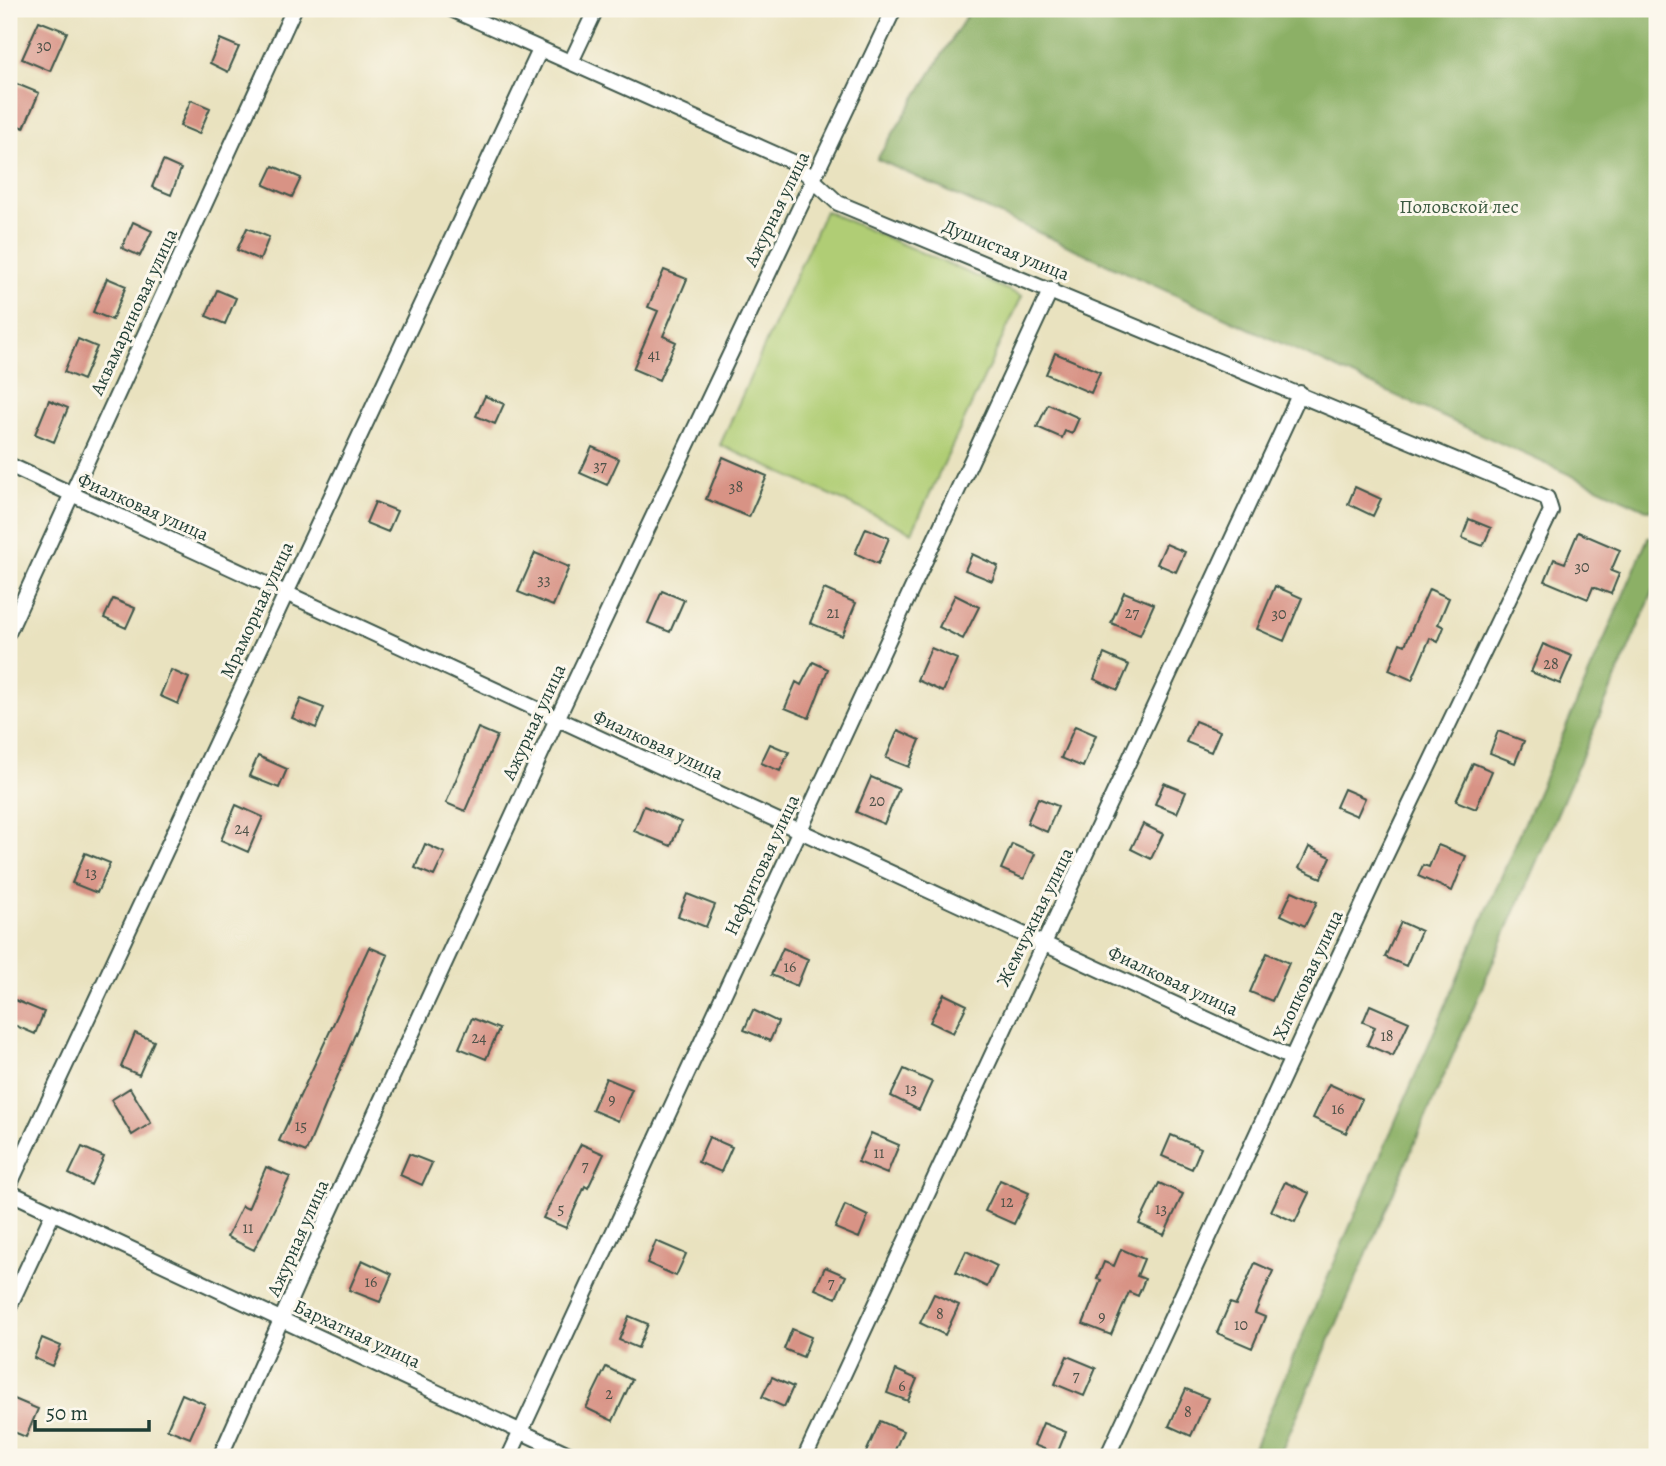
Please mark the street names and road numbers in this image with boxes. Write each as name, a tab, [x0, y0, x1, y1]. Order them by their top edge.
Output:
street label: Ажурная улица	[737, 147, 816, 272]
street label: Душистая улица	[939, 213, 1073, 287]
street label: Аквамариновая улица	[84, 224, 184, 400]
street label: Фиалковая улица	[73, 466, 213, 548]
street label: Мраморная улица	[214, 537, 300, 683]
street label: Ажурная улица	[495, 660, 572, 785]
street label: Фиалковая улица	[589, 703, 728, 787]
street label: Нефритовая улица	[718, 790, 806, 940]
street label: Жемчужная улица	[990, 843, 1080, 991]
street label: Хлопковая улица	[1266, 906, 1350, 1044]
street label: Фиалковая улица	[1104, 939, 1243, 1023]
street label: Ажурная улица	[260, 1175, 335, 1301]
street label: Бархатная улица	[289, 1293, 425, 1375]

